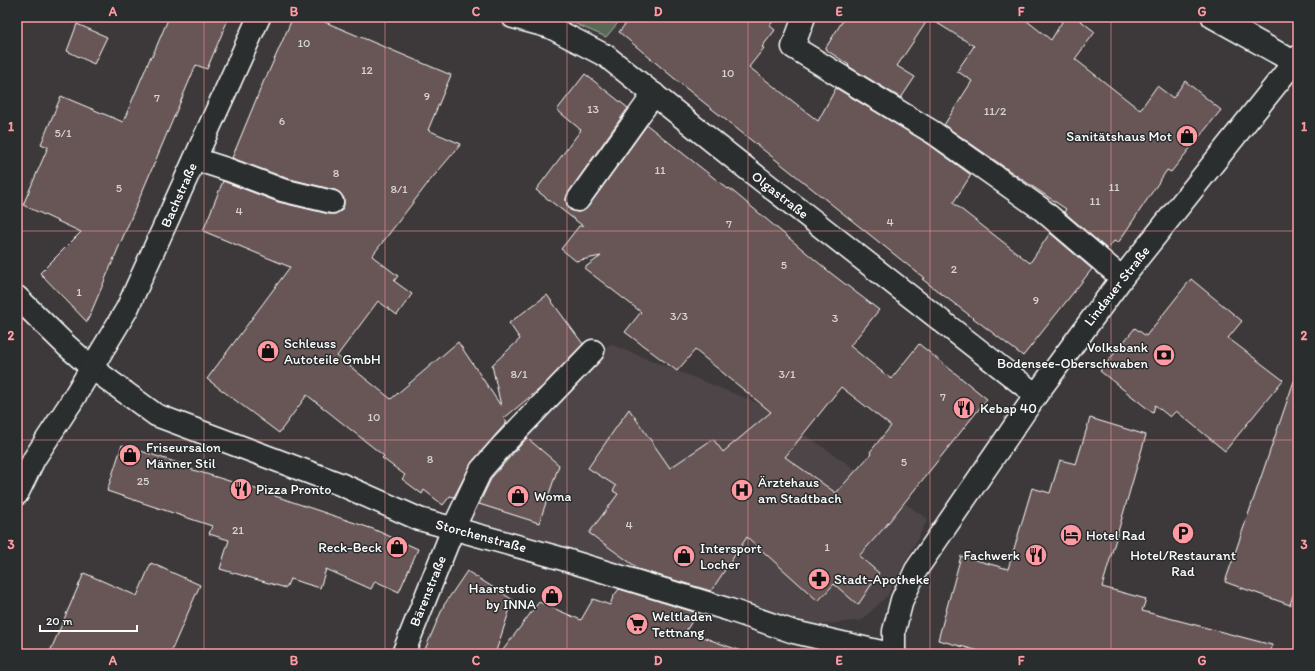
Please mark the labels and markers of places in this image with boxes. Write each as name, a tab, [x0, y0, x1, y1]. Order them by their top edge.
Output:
shop icon: Sanitätshaus Mot	[1174, 123, 1200, 149]
place label: Sanitätshaus Mot	[1066, 128, 1172, 145]
place label: Schleuss Autoteile GmbH	[284, 335, 381, 368]
shop icon: Schleuss Autoteile GmbH	[255, 338, 281, 364]
place label: Volksbank Bodensee-Oberschwaben	[997, 339, 1149, 372]
bank icon: Volksbank Bodensee-Oberschwaben	[1151, 342, 1177, 368]
restaurant icon: Kebap 40	[951, 395, 977, 421]
place label: Kebap 40	[980, 400, 1037, 417]
place label: Friseursalon Männer Stil	[146, 439, 221, 472]
shop icon: Friseursalon Männer Stil	[117, 442, 143, 468]
place label: Ärztehaus am Stadtbach	[758, 474, 842, 507]
restaurant icon: Pizza Pronto	[228, 476, 254, 502]
hospital icon: Ärztehaus am Stadtbach	[729, 477, 755, 503]
place label: Pizza Pronto	[256, 481, 331, 498]
shop icon: Woma	[505, 483, 531, 509]
place label: Woma	[534, 488, 571, 505]
parking icon: Hotel/Restaurant Rad	[1170, 520, 1196, 546]
hotel icon: Hotel Rad	[1058, 522, 1084, 548]
place label: Hotel Rad	[1086, 527, 1146, 544]
shop icon: Reck-Beck	[384, 534, 410, 560]
place label: Reck-Beck	[318, 539, 383, 556]
place label: Intersport Locher	[700, 540, 762, 573]
restaurant icon: Fachwerk	[1023, 542, 1049, 568]
shop icon: Intersport Locher	[671, 543, 697, 569]
place label: Fachwerk	[963, 547, 1020, 564]
place label: Hotel/Restaurant Rad	[1130, 547, 1236, 580]
pharmacy icon: Stadt-Apotheke	[806, 566, 832, 592]
place label: Stadt-Apotheke	[834, 571, 930, 588]
place label: Haarstudio by INNA	[469, 580, 536, 613]
shop icon: Haarstudio by INNA	[539, 583, 565, 609]
place label: Weltladen Tettnang	[652, 608, 713, 641]
supermarket icon: Weltladen Tettnang	[624, 611, 650, 637]

